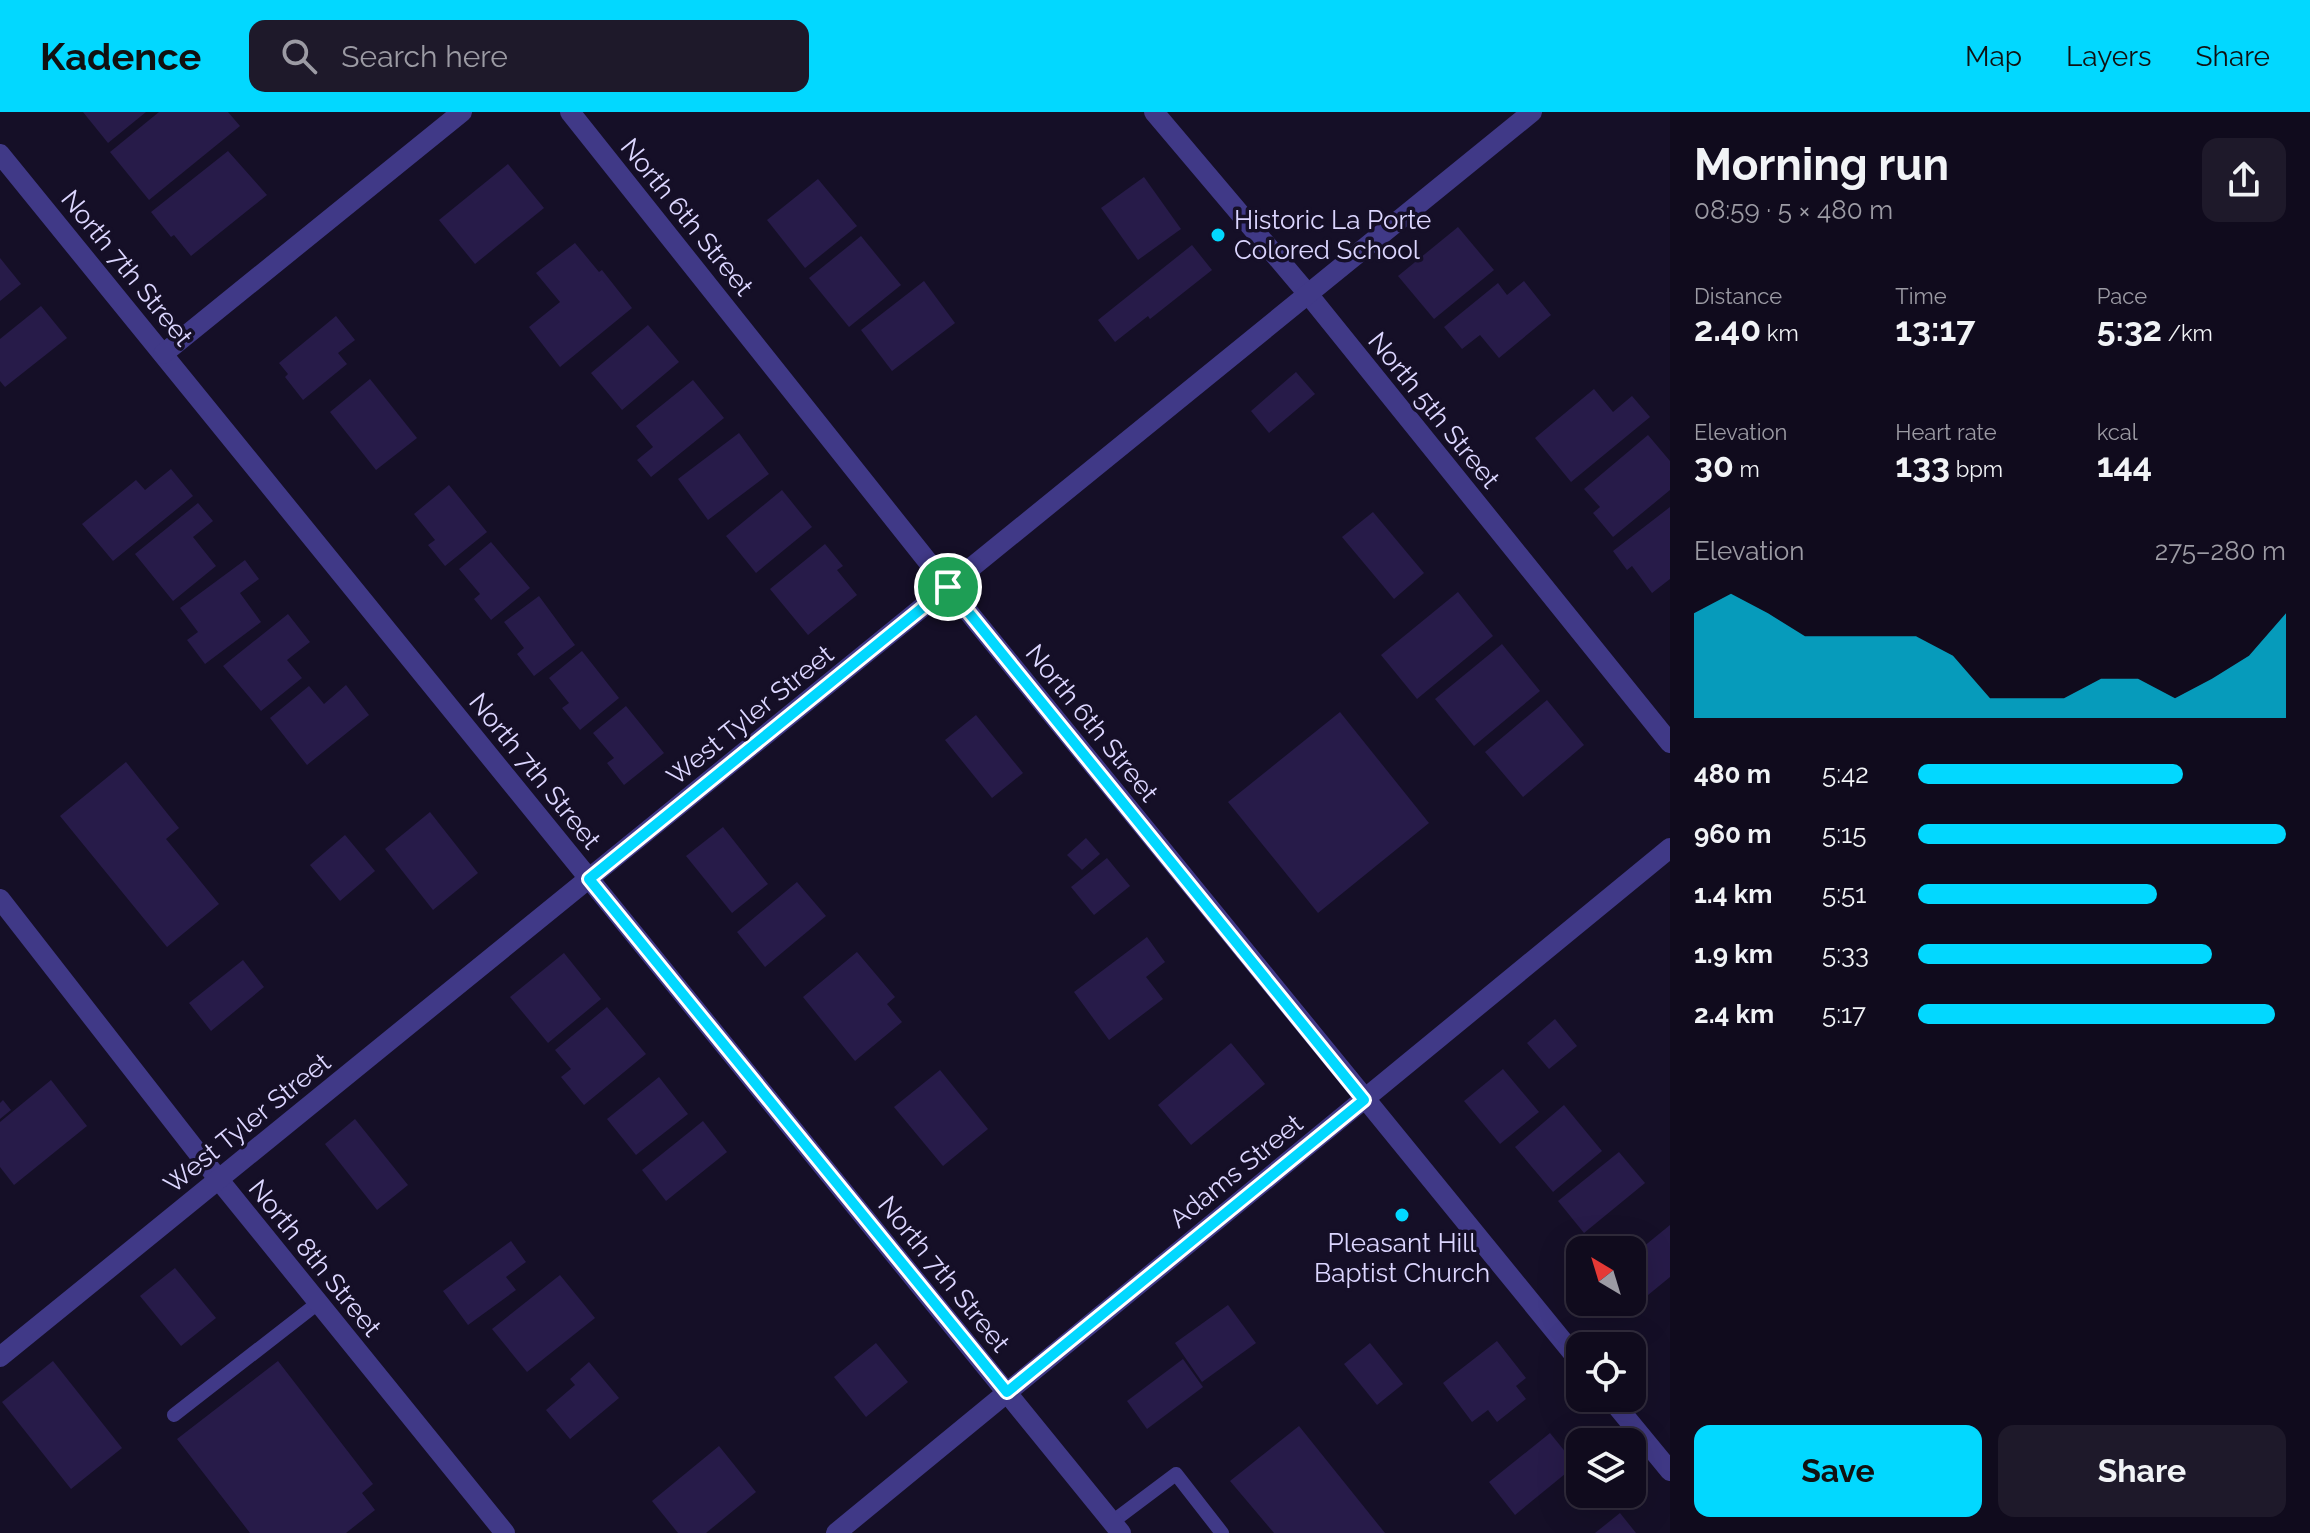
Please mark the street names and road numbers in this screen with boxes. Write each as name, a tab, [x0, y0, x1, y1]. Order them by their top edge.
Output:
street label: North 6th Street	[615, 132, 760, 302]
street label: North 7th Street	[55, 184, 199, 352]
street label: North 5th Street	[1362, 326, 1506, 494]
street label: North 6th Street	[1020, 638, 1165, 808]
street label: West Tyler Street	[661, 639, 839, 791]
street label: North 7th Street	[463, 687, 607, 855]
street label: West Tyler Street	[158, 1047, 336, 1199]
street label: Adams Street	[1163, 1108, 1309, 1234]
street label: North 8th Street	[243, 1174, 388, 1343]
street label: North 7th Street	[872, 1190, 1016, 1358]

